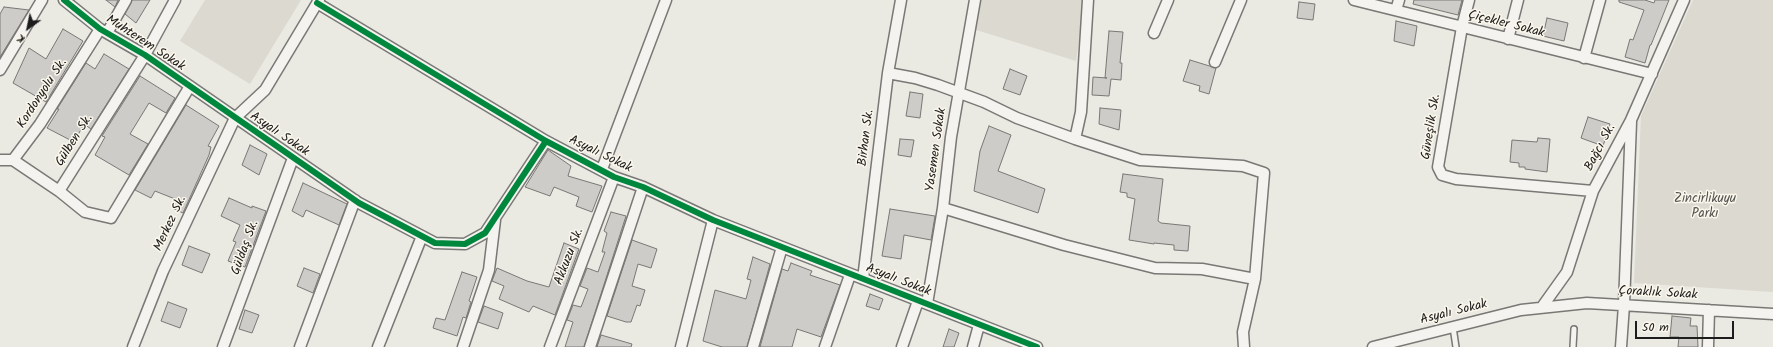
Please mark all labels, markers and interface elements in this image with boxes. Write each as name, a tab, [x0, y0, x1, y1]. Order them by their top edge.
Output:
north arrow	[8, 8, 48, 48]
street label: Çiçekler Sokak	[1466, 8, 1546, 42]
street label: Muhterem Sokak	[103, 13, 187, 75]
text: K	[14, 29, 29, 47]
street label: Kordonyolu Sk.	[15, 56, 71, 132]
street label: Güneşlik Sk.	[1419, 93, 1445, 161]
street label: Yasemen Sokak	[923, 107, 951, 193]
street label: Asyalı Sokak	[246, 109, 312, 161]
street label: Birhan Sk.	[856, 109, 878, 167]
street label: Gülben Sk.	[53, 112, 97, 170]
street label: Bağcı Sk.	[1582, 122, 1620, 174]
street label: Asyalı Sokak	[566, 133, 634, 177]
park label: Zincirlikuyu Parkı	[1674, 192, 1736, 223]
street label: Merkez Sk.	[151, 194, 191, 254]
street label: Güldaş Sk.	[229, 219, 263, 277]
street label: Akkuzu Sk.	[552, 226, 588, 288]
street label: Asyalı Sokak	[863, 261, 933, 301]
street label: Çoraklık Sokak	[1618, 284, 1698, 304]
street label: Asyalı Sokak	[1419, 297, 1489, 329]
scale bar	[1637, 313, 1736, 339]
text: 50 m	[1642, 318, 1669, 337]

